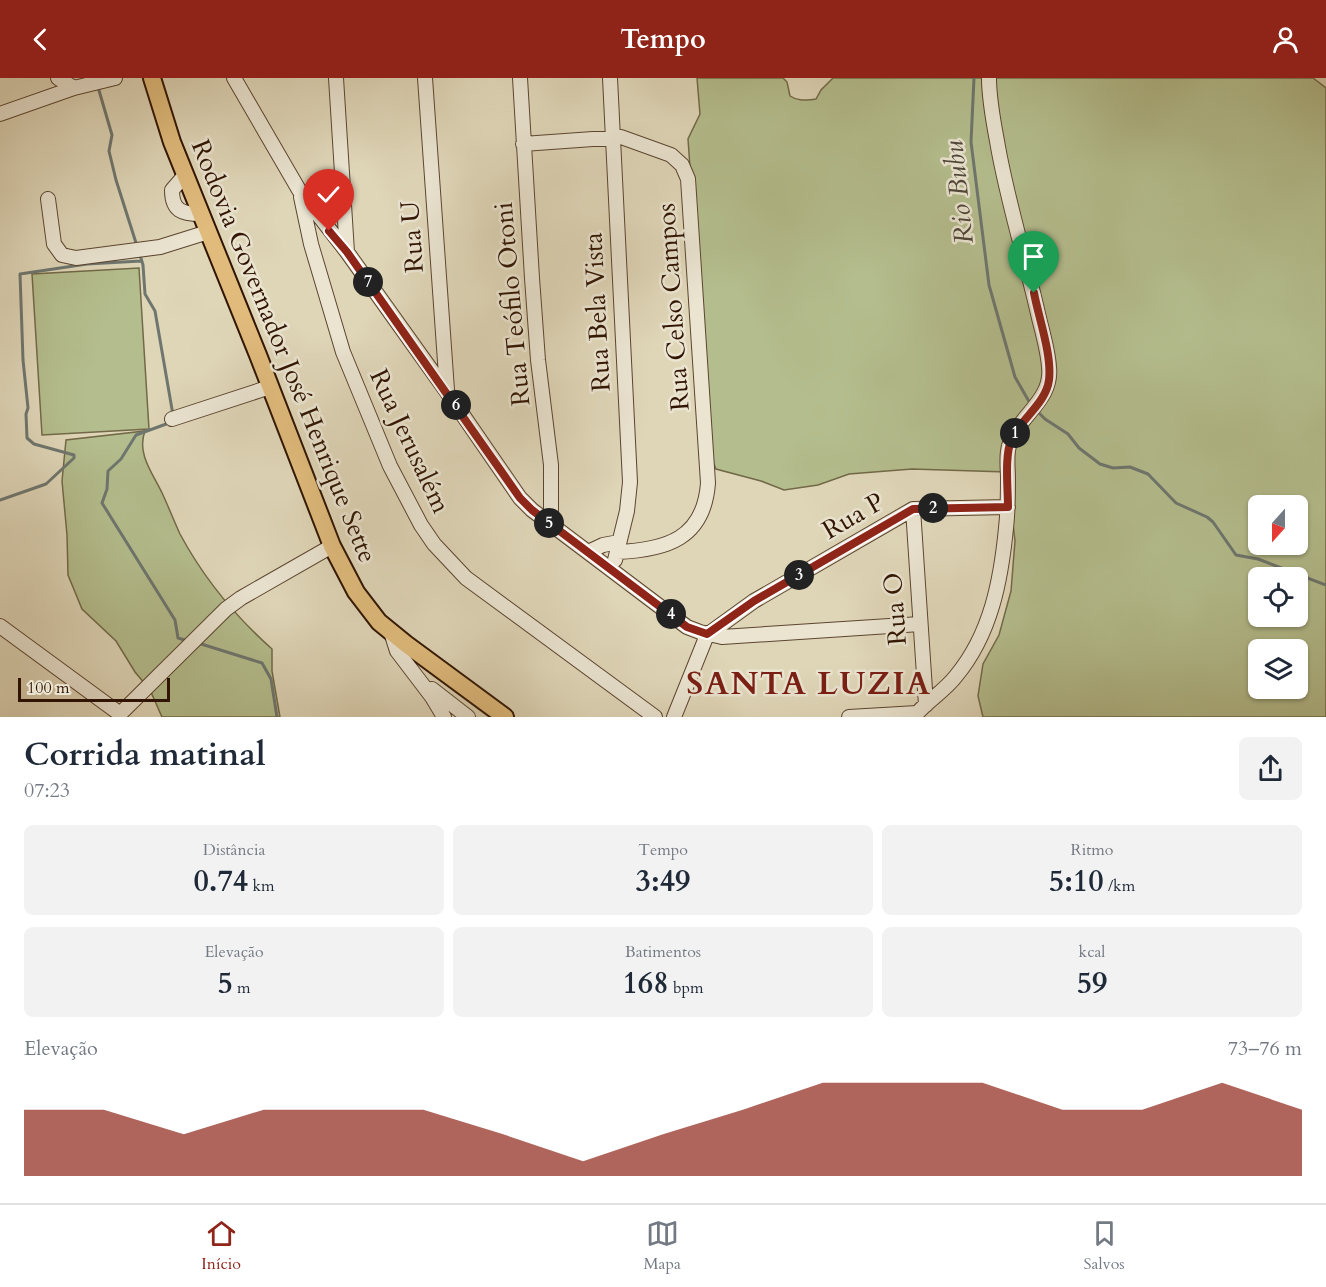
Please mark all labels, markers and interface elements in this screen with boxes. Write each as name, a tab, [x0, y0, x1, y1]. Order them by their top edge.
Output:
text: Tempo	[620, 21, 706, 58]
icon: back	[24, 23, 57, 56]
icon: person	[1269, 23, 1302, 56]
street label: Rodovia Governador José Henrique Sette	[183, 134, 385, 568]
water label: Rio Bubu	[935, 138, 983, 246]
pin	[303, 169, 354, 231]
icon: check	[312, 178, 345, 211]
street label: Rua U	[392, 200, 432, 274]
street label: Rua Teófilo Otoni	[486, 201, 538, 407]
street label: Rua Celso Campos	[648, 202, 698, 412]
street label: Rua Bela Vista	[575, 231, 619, 393]
pin	[1008, 231, 1059, 293]
icon: arrive	[1017, 240, 1050, 273]
pin: 7	[353, 267, 383, 297]
text: 7	[364, 271, 372, 293]
street label: Rua Jerusalém	[361, 363, 459, 519]
pin: 6	[441, 390, 471, 420]
text: 6	[452, 394, 460, 416]
pin: 1	[1000, 418, 1030, 448]
text: 1	[1011, 422, 1019, 444]
street label: Rua P	[816, 484, 890, 548]
pin: 2	[918, 493, 948, 523]
north arrow	[1248, 495, 1308, 555]
map controls	[1248, 495, 1308, 699]
text: 2	[929, 497, 937, 519]
pin: 5	[534, 508, 564, 538]
text: 5	[545, 512, 553, 534]
pin: 3	[784, 560, 814, 590]
text: 3	[795, 564, 803, 586]
button: locate	[1248, 567, 1308, 627]
street label: Rua O	[875, 571, 915, 647]
pin: 4	[656, 599, 686, 629]
text: 4	[667, 603, 675, 625]
button: layers	[1248, 639, 1308, 699]
district label: SANTA LUZIA	[686, 662, 932, 706]
scale bar	[18, 675, 170, 702]
text: 100 m	[27, 677, 69, 699]
text: Corrida matinal	[24, 732, 266, 777]
button: share	[1239, 737, 1302, 800]
text: 07:23	[24, 777, 70, 804]
text: Distância	[203, 839, 265, 861]
text: Tempo	[638, 839, 688, 861]
text: Ritmo	[1071, 839, 1113, 861]
text: 0.74	[193, 861, 248, 902]
text: 3:49	[636, 861, 690, 902]
text: 5:10	[1049, 861, 1104, 902]
text: km	[248, 875, 275, 897]
text: /km	[1104, 875, 1135, 897]
text: Elevação	[204, 941, 264, 963]
text: Batimentos	[625, 941, 701, 963]
text: kcal	[1079, 941, 1105, 963]
text: 5	[217, 963, 233, 1004]
text: 168	[622, 963, 669, 1004]
text: 59	[1077, 963, 1107, 1004]
text: m	[233, 977, 251, 999]
text: bpm	[669, 977, 704, 999]
text: Elevação	[24, 1035, 98, 1062]
text: 73–76 m	[1228, 1035, 1302, 1062]
tab: Início	[201, 1217, 241, 1275]
tab: Mapa	[643, 1217, 681, 1275]
tab: Salvos	[1084, 1217, 1125, 1275]

